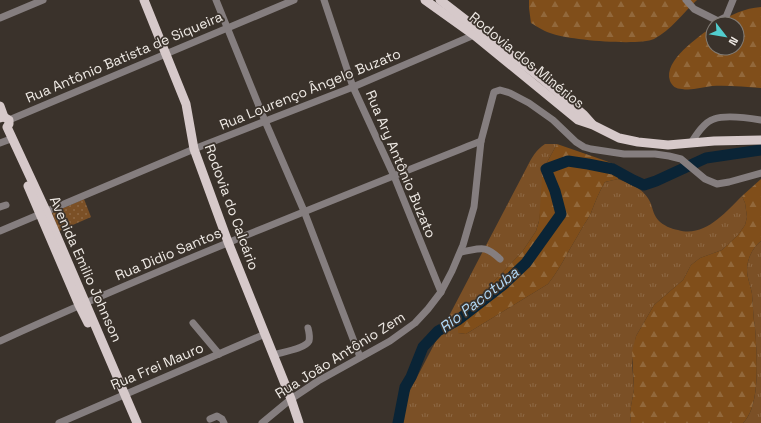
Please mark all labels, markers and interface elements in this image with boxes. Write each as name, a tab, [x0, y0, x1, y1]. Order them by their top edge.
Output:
street label: Rua Antônio Batista de Siqueira	[23, 7, 225, 107]
street label: Rodovia dos Minérios	[466, 8, 588, 112]
north arrow	[705, 16, 745, 56]
text: N	[726, 34, 741, 48]
street label: Rua Lourenço Ângelo Buzato	[217, 44, 403, 134]
street label: Rua Ary Antônio Buzato	[362, 87, 440, 241]
street label: Rodovia do Calcário	[201, 141, 263, 273]
street label: Avenida Emilio Johnson	[46, 193, 126, 345]
street label: Rua Didio Santos	[112, 224, 224, 284]
water label: Rio Pacotuba	[435, 262, 523, 337]
street label: Rua João Antônio Zem	[272, 308, 408, 402]
street label: Rua Frei Mauro	[108, 338, 206, 394]

